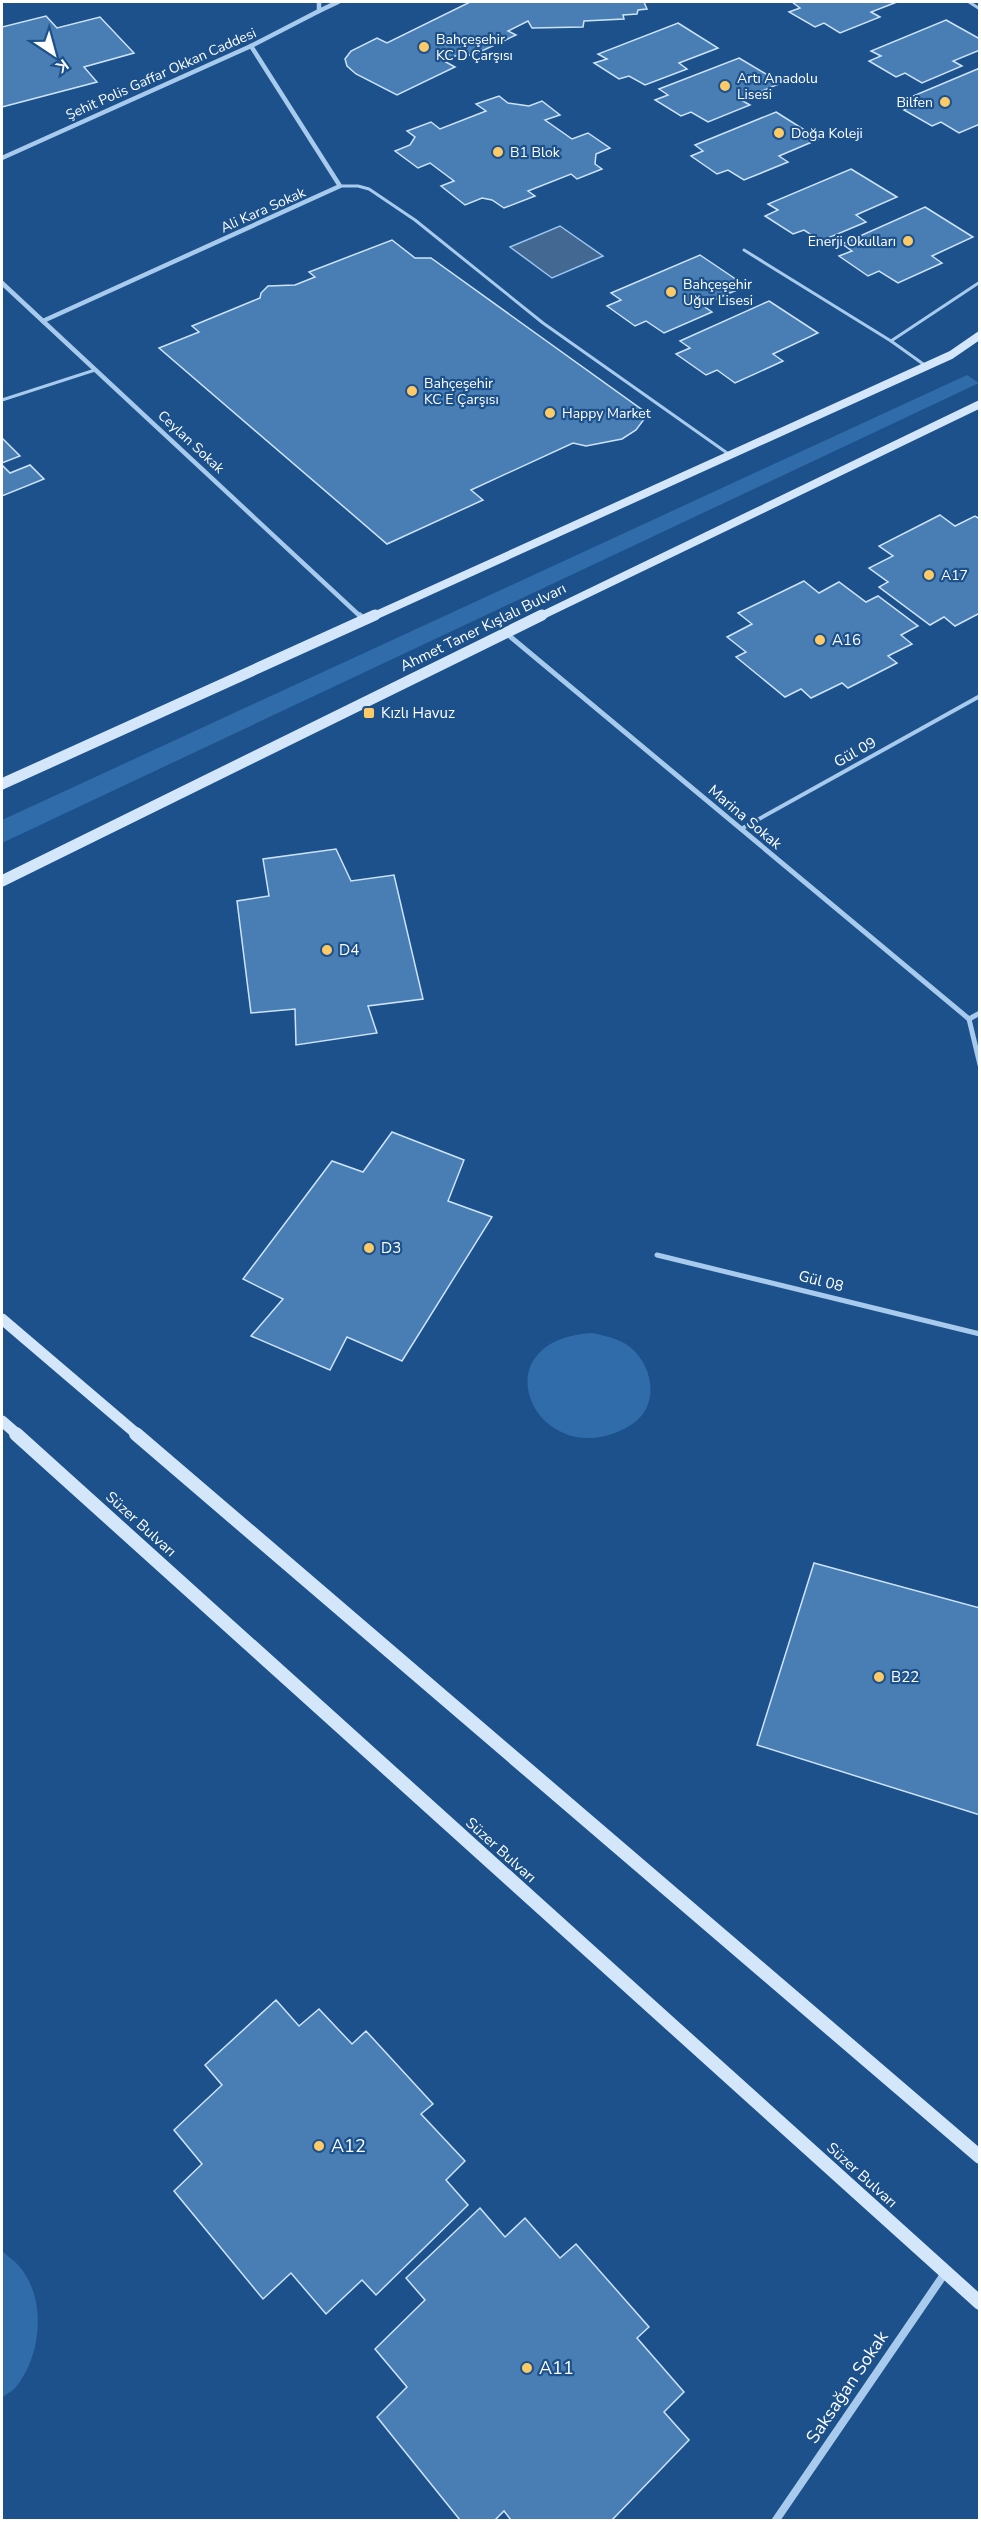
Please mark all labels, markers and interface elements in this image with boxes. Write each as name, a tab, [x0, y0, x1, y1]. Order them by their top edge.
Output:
street label: Şehit Polis Gaffar Okkan Caddesi	[63, 23, 259, 125]
north arrow	[24, 24, 84, 84]
place label: Bahçeşehir KC D Çarşısı	[436, 30, 513, 65]
marker: Bahçeşehir KC D Çarşısı	[417, 40, 431, 54]
text: K	[50, 53, 73, 78]
place label: Artı Anadolu Lisesi	[737, 69, 818, 104]
marker: Artı Anadolu Lisesi	[718, 79, 732, 93]
place label: Bilfen	[896, 93, 933, 112]
marker: Bilfen	[938, 95, 952, 109]
place label: Doğa Koleji	[791, 124, 863, 143]
marker: Doğa Koleji	[772, 126, 786, 140]
place label: B1 Blok	[510, 143, 561, 162]
marker: B1 Blok	[491, 145, 505, 159]
street label: Ali Kara Sokak	[218, 182, 309, 237]
place label: Enerji Okulları	[808, 232, 896, 251]
marker: Enerji Okulları	[901, 234, 915, 248]
place label: Bahçeşehir Uğur Lisesi	[683, 275, 753, 310]
marker: Bahçeşehir Uğur Lisesi	[664, 285, 678, 299]
place label: Bahçeşehir KC E Çarşısı	[424, 374, 499, 409]
marker: Bahçeşehir KC E Çarşısı	[405, 384, 419, 398]
place label: Happy Market	[562, 404, 651, 423]
street label: Ceylan Sokak	[154, 406, 229, 478]
marker: Happy Market	[543, 406, 557, 420]
place label: A17	[941, 566, 968, 585]
marker: A17	[922, 568, 936, 582]
street label: Ahmet Taner Kışlalı Bulvarı	[397, 578, 569, 676]
place label: A16	[832, 630, 861, 650]
marker: A16	[813, 633, 827, 647]
place label: Kızlı Havuz	[381, 703, 455, 723]
marker: Kızlı Havuz	[362, 706, 376, 720]
street label: Gül 09	[830, 732, 880, 772]
street label: Marina Sokak	[704, 780, 786, 854]
place label: D4	[339, 940, 359, 960]
marker: D4	[320, 943, 334, 957]
place label: D3	[381, 1238, 401, 1258]
marker: D3	[362, 1241, 376, 1255]
street label: Gül 08	[796, 1266, 846, 1296]
street label: Süzer Bulvarı	[101, 1487, 181, 1561]
place label: B22	[891, 1667, 919, 1687]
marker: B22	[872, 1670, 886, 1684]
street label: Süzer Bulvarı	[461, 1813, 541, 1887]
place label: A12	[331, 2134, 366, 2158]
street label: Süzer Bulvarı	[822, 2138, 902, 2212]
marker: A12	[312, 2139, 326, 2153]
street label: Saksağan Sokak	[800, 2325, 894, 2448]
place label: A11	[539, 2356, 574, 2380]
marker: A11	[520, 2361, 534, 2375]

